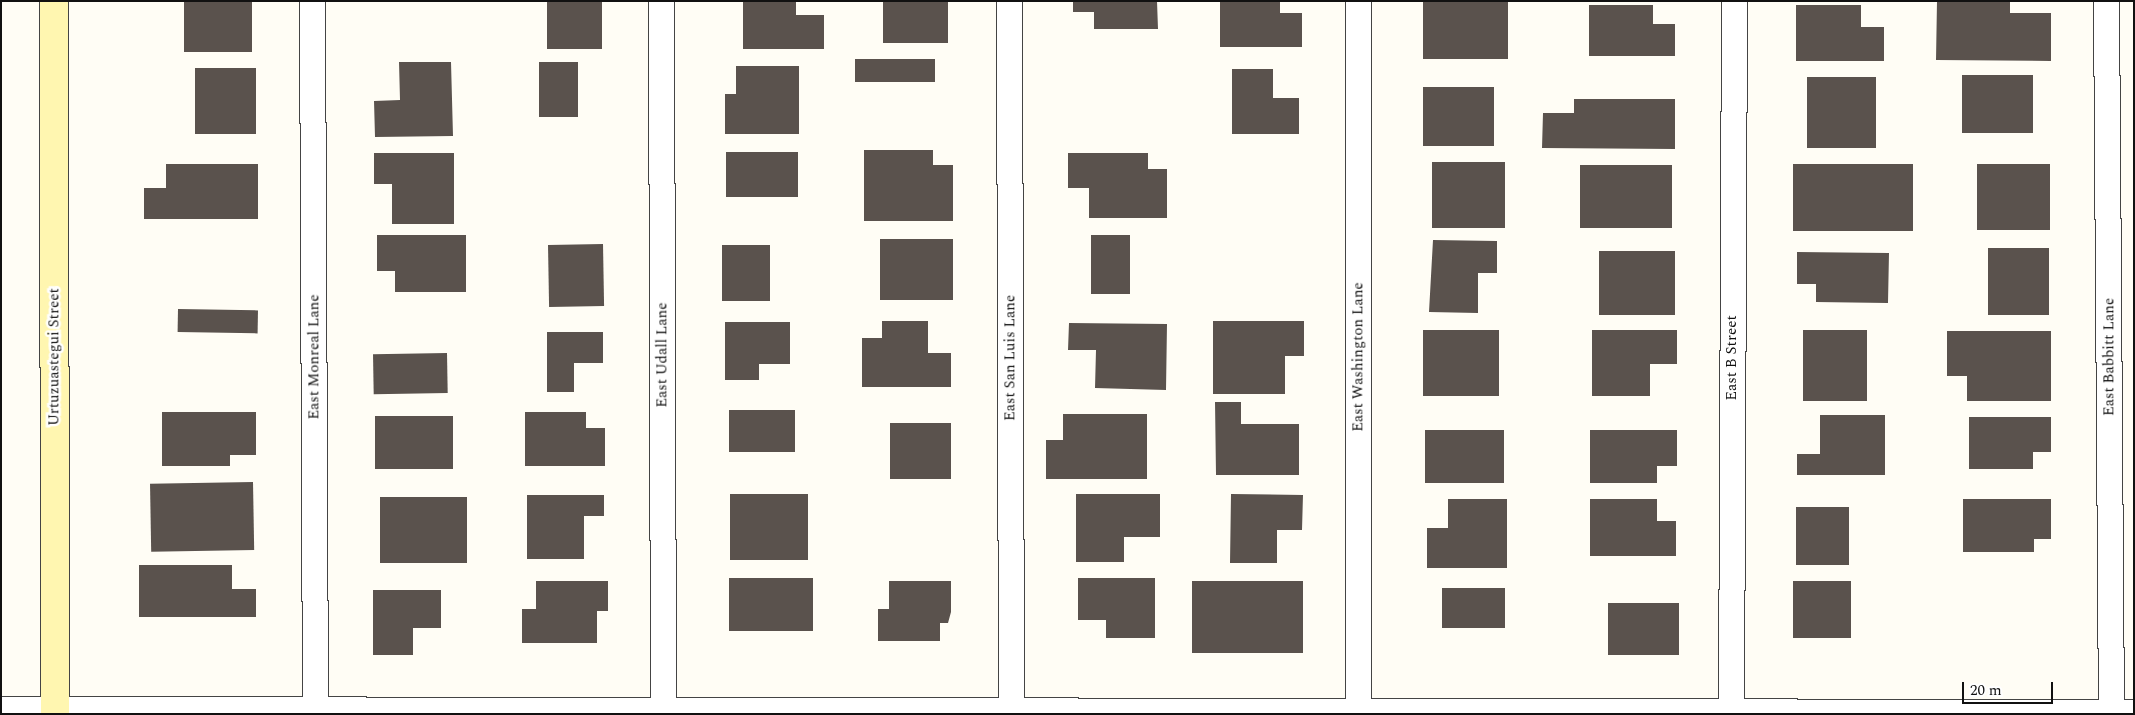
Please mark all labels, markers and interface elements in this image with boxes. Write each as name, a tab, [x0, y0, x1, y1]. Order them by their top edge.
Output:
street label: East Washington Lane	[1349, 282, 1367, 432]
street label: Urtuzuastegui Street	[45, 288, 63, 426]
street label: East Monreal Lane	[305, 294, 323, 420]
street label: East San Luis Lane	[1001, 295, 1019, 421]
street label: East Babbitt Lane	[2100, 298, 2118, 416]
street label: East Udall Lane	[653, 302, 671, 408]
street label: East B Street	[1723, 315, 1741, 401]
scale bar	[1965, 672, 2056, 704]
text: 20 m	[1970, 679, 2002, 702]

